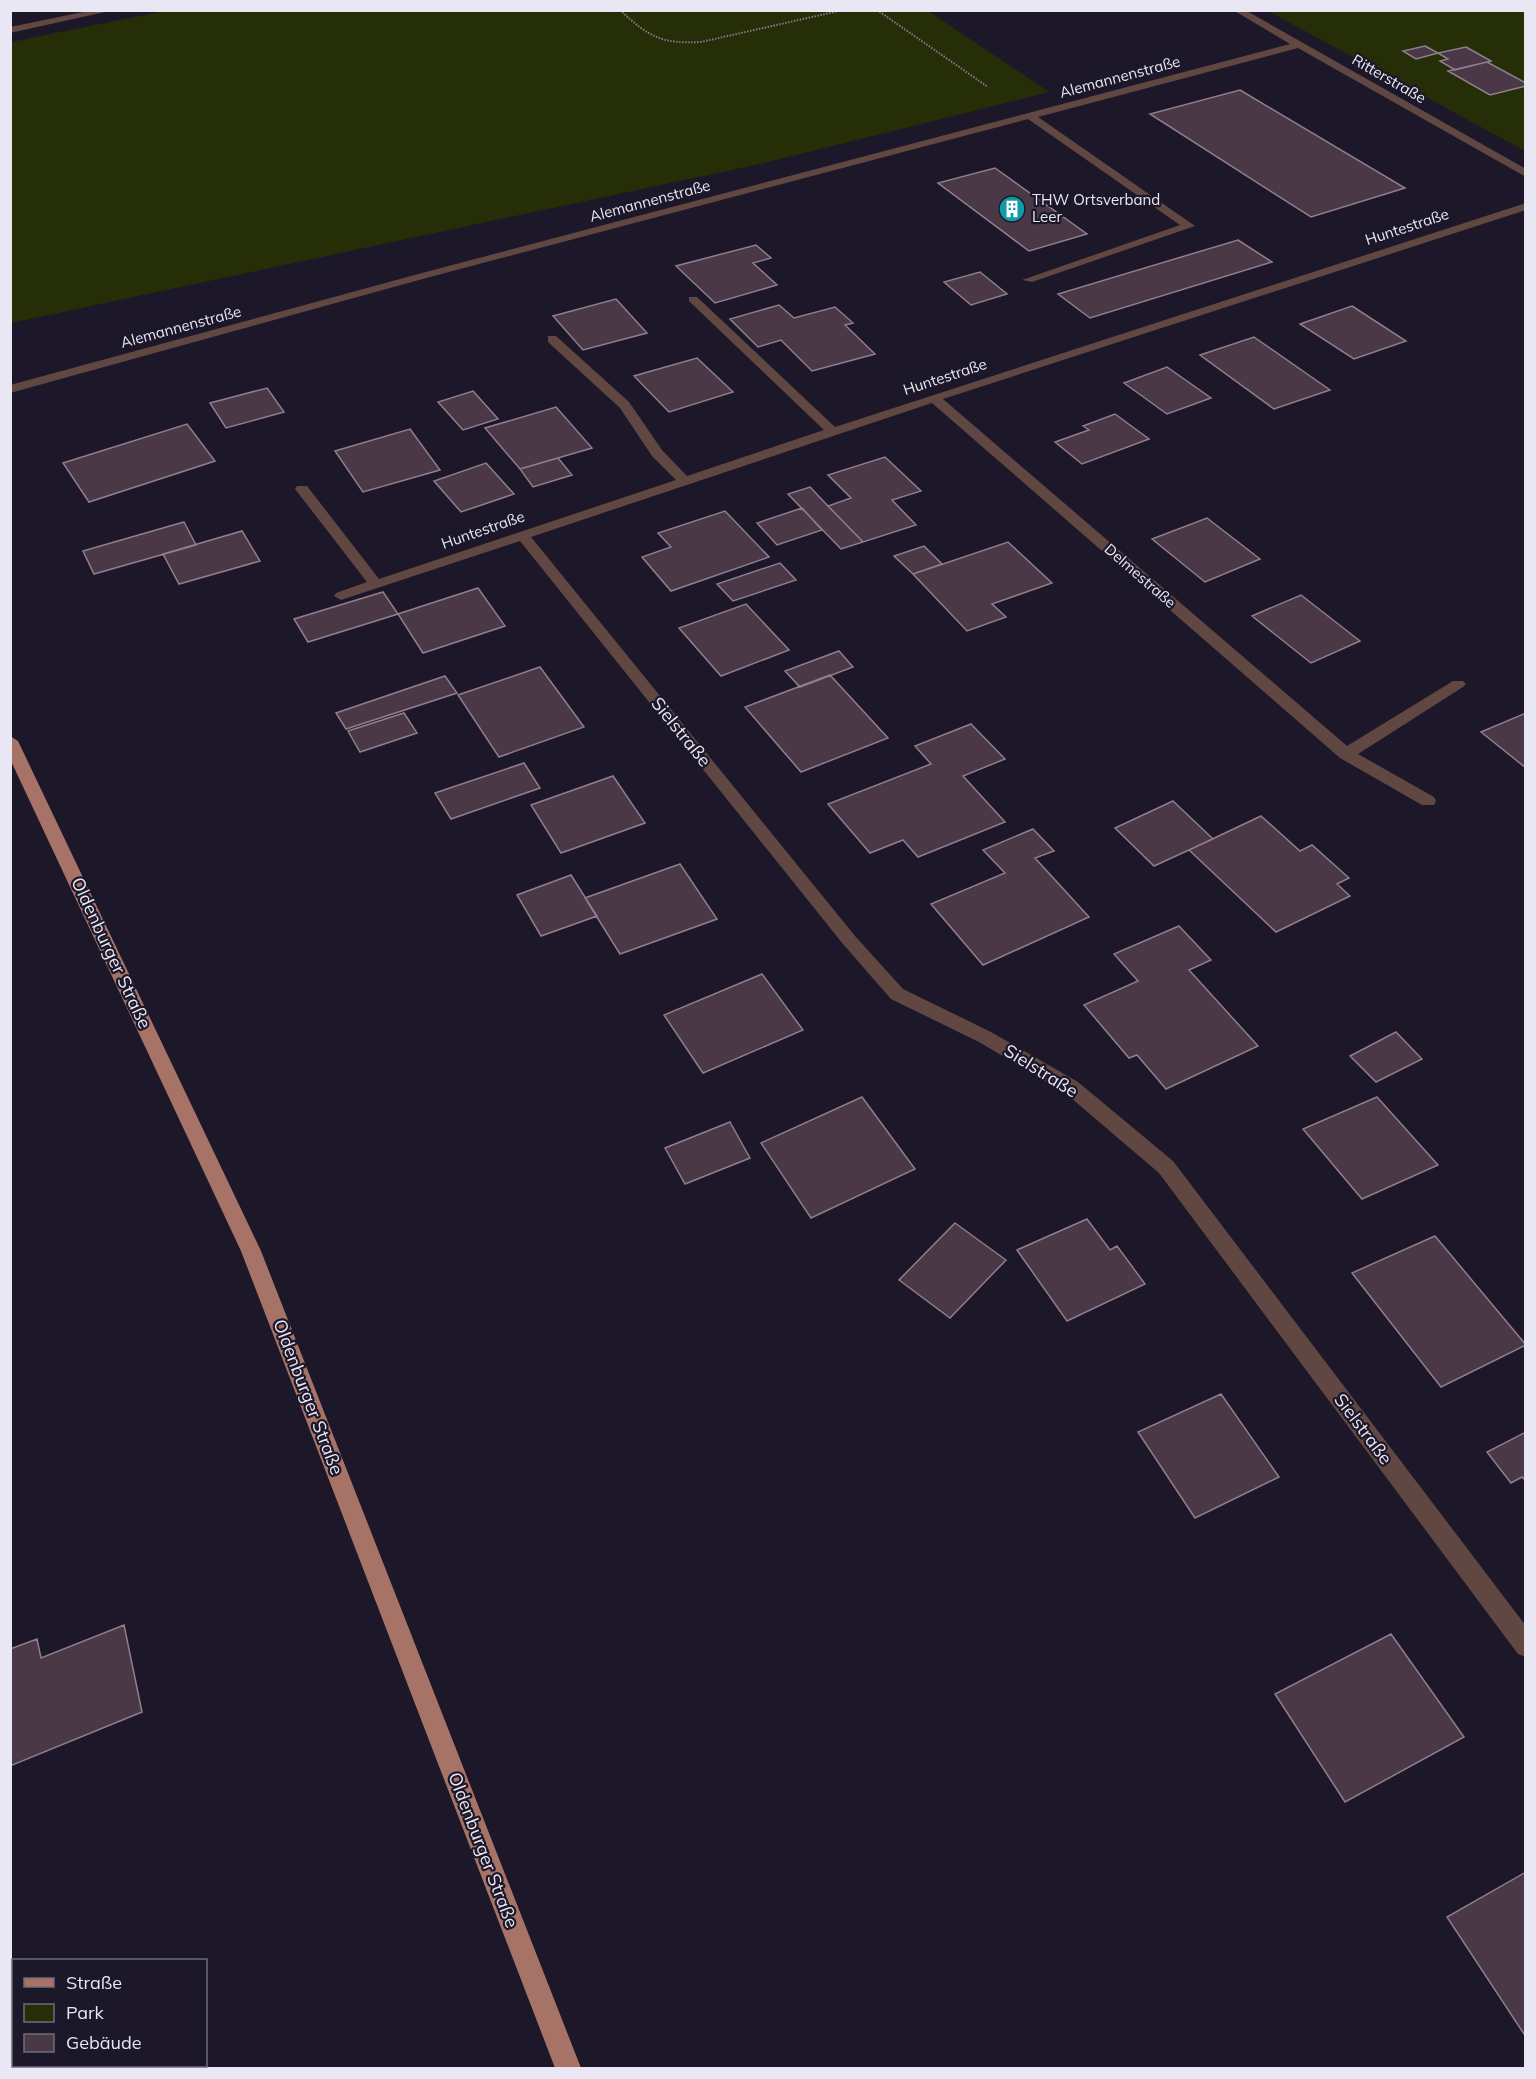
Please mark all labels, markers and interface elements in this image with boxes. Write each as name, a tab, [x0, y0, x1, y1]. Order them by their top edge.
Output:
street label: Ritterstraße	[1349, 50, 1430, 107]
street label: Alemannenstraße	[1057, 51, 1182, 102]
street label: Alemannenstraße	[587, 175, 712, 226]
place label: THW Ortsverband Leer	[1032, 190, 1160, 226]
building icon: THW Ortsverband Leer	[997, 194, 1027, 224]
street label: Huntestraße	[1363, 204, 1451, 249]
street label: Alemannenstraße	[118, 301, 243, 352]
street label: Huntestraße	[901, 354, 989, 399]
street label: Huntestraße	[439, 506, 527, 553]
street label: Delmestraße	[1101, 539, 1180, 612]
street label: Sielstraße	[646, 692, 716, 771]
street label: Oldenburger Straße	[66, 873, 157, 1032]
street label: Sielstraße	[1000, 1039, 1083, 1102]
street label: Oldenburger Straße	[268, 1316, 349, 1478]
street label: Sielstraße	[1329, 1389, 1398, 1469]
street label: Oldenburger Straße	[443, 1769, 524, 1931]
legend	[12, 1959, 207, 2067]
text: Straße	[66, 1971, 122, 1994]
text: Park	[66, 2001, 105, 2024]
text: Gebäude	[66, 2031, 142, 2054]

